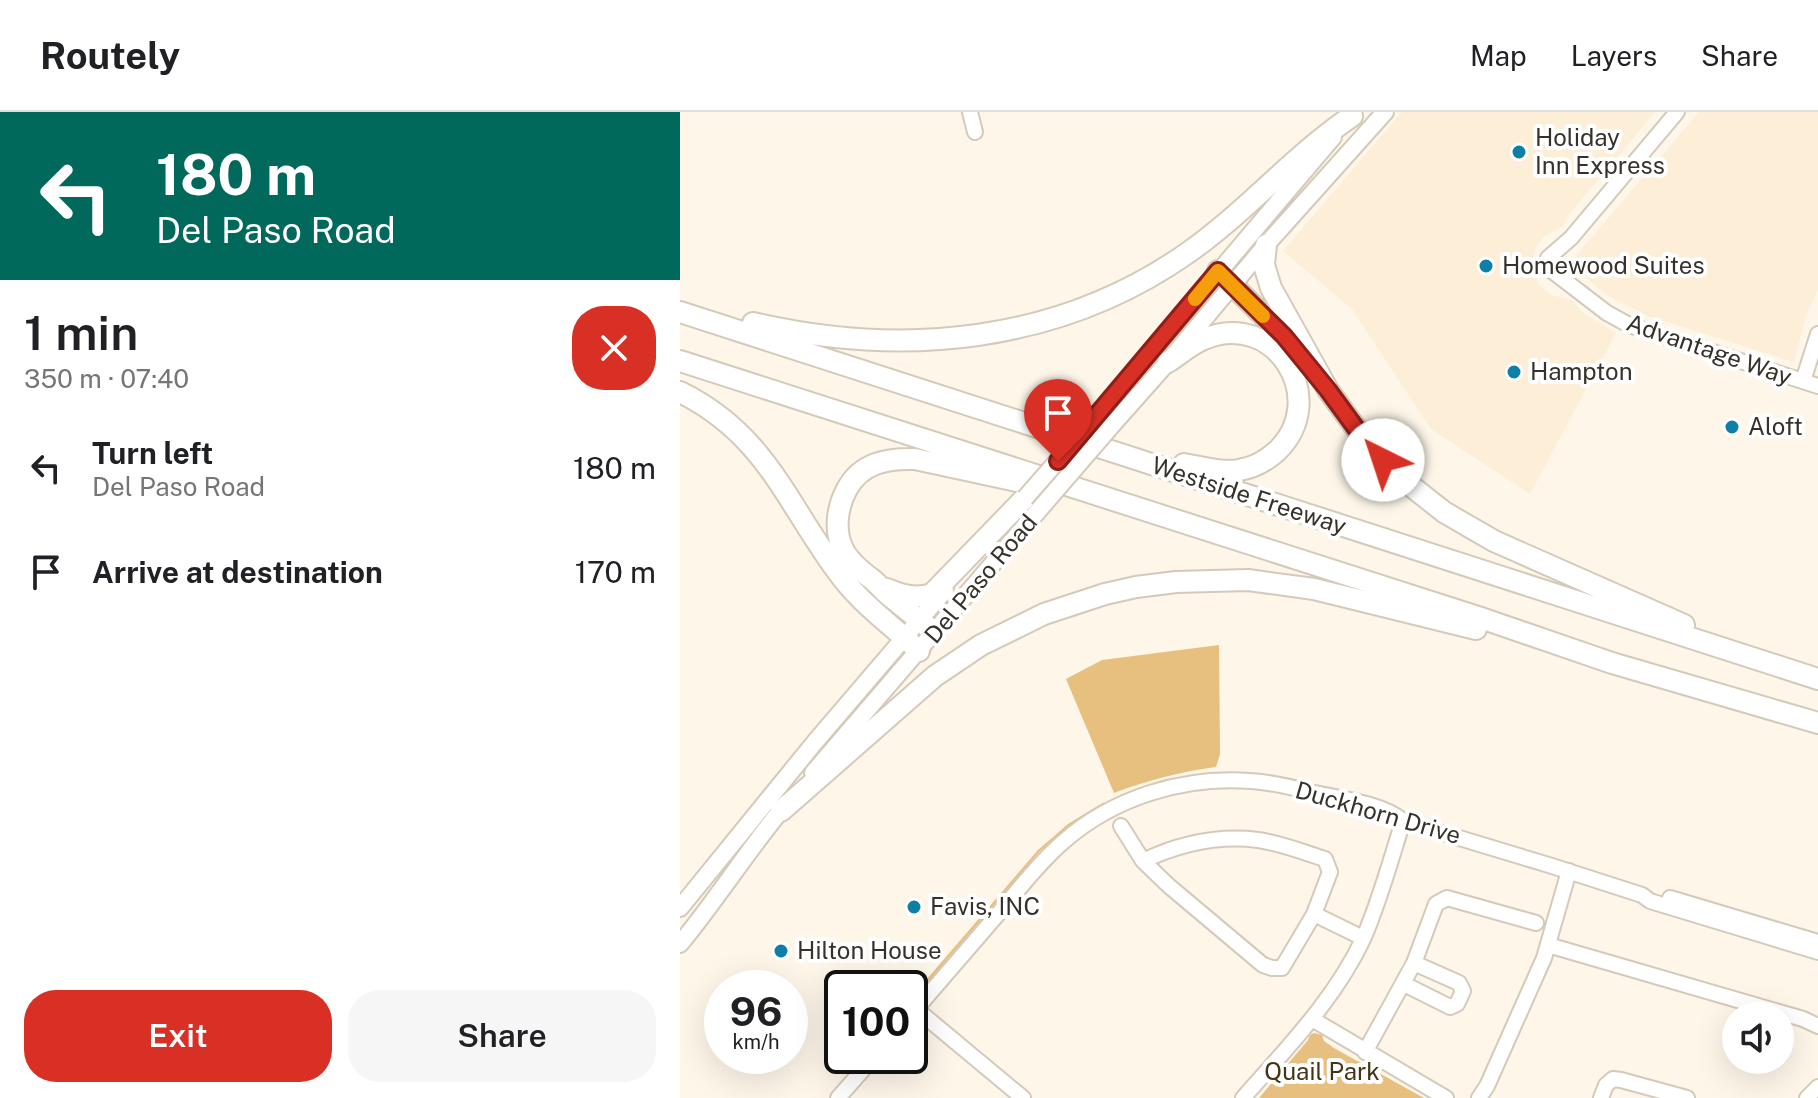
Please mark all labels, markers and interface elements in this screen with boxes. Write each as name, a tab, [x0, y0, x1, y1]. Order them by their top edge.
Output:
text: Routely	[40, 33, 180, 78]
text: Map	[1470, 39, 1527, 72]
text: Layers	[1571, 39, 1657, 72]
text: Share	[1701, 39, 1778, 72]
place label: Holiday Inn Express	[1535, 123, 1665, 179]
text: 180 m	[156, 142, 316, 208]
marker: Holiday Inn Express	[1510, 143, 1528, 161]
icon: left	[24, 144, 128, 248]
text: Del Paso Road	[156, 209, 396, 251]
place label: Homewood Suites	[1502, 251, 1705, 279]
marker: Homewood Suites	[1477, 257, 1495, 275]
text: 1 min	[24, 304, 138, 361]
button: close	[572, 306, 656, 390]
street label: Advantage Way	[1623, 308, 1796, 390]
place label: Hampton	[1530, 357, 1633, 385]
text: 350 m · 07:40	[24, 363, 189, 394]
marker: Hampton	[1505, 363, 1523, 381]
pin	[1024, 379, 1092, 461]
icon: arrive	[1036, 391, 1080, 435]
place label: Aloft	[1748, 412, 1803, 440]
position arrow	[1341, 418, 1425, 502]
marker: Aloft	[1723, 418, 1741, 436]
text: Turn left	[92, 435, 213, 471]
icon: left	[24, 446, 68, 490]
text: 180 m	[573, 450, 656, 486]
street label: Westside Freeway	[1149, 450, 1350, 540]
text: Del Paso Road	[92, 471, 265, 502]
street label: Del Paso Road	[918, 508, 1042, 649]
icon: arrive	[24, 550, 68, 594]
text: Arrive at destination	[92, 554, 383, 590]
text: 170 m	[575, 554, 656, 590]
street label: Duckhorn Drive	[1292, 775, 1464, 849]
place label: Favis, INC	[930, 892, 1040, 920]
marker: Favis, INC	[905, 898, 923, 916]
place label: Hilton House	[797, 936, 942, 964]
marker: Hilton House	[772, 942, 790, 960]
speed limit sign: 100	[824, 970, 928, 1074]
text: 96	[730, 988, 782, 1035]
button: Exit	[24, 990, 332, 1082]
button: Share	[348, 990, 656, 1082]
map controls	[1722, 1002, 1794, 1074]
button: sound	[1722, 1002, 1794, 1074]
text: km/h	[732, 1030, 780, 1054]
park label: Quail Park	[1264, 1057, 1380, 1085]

